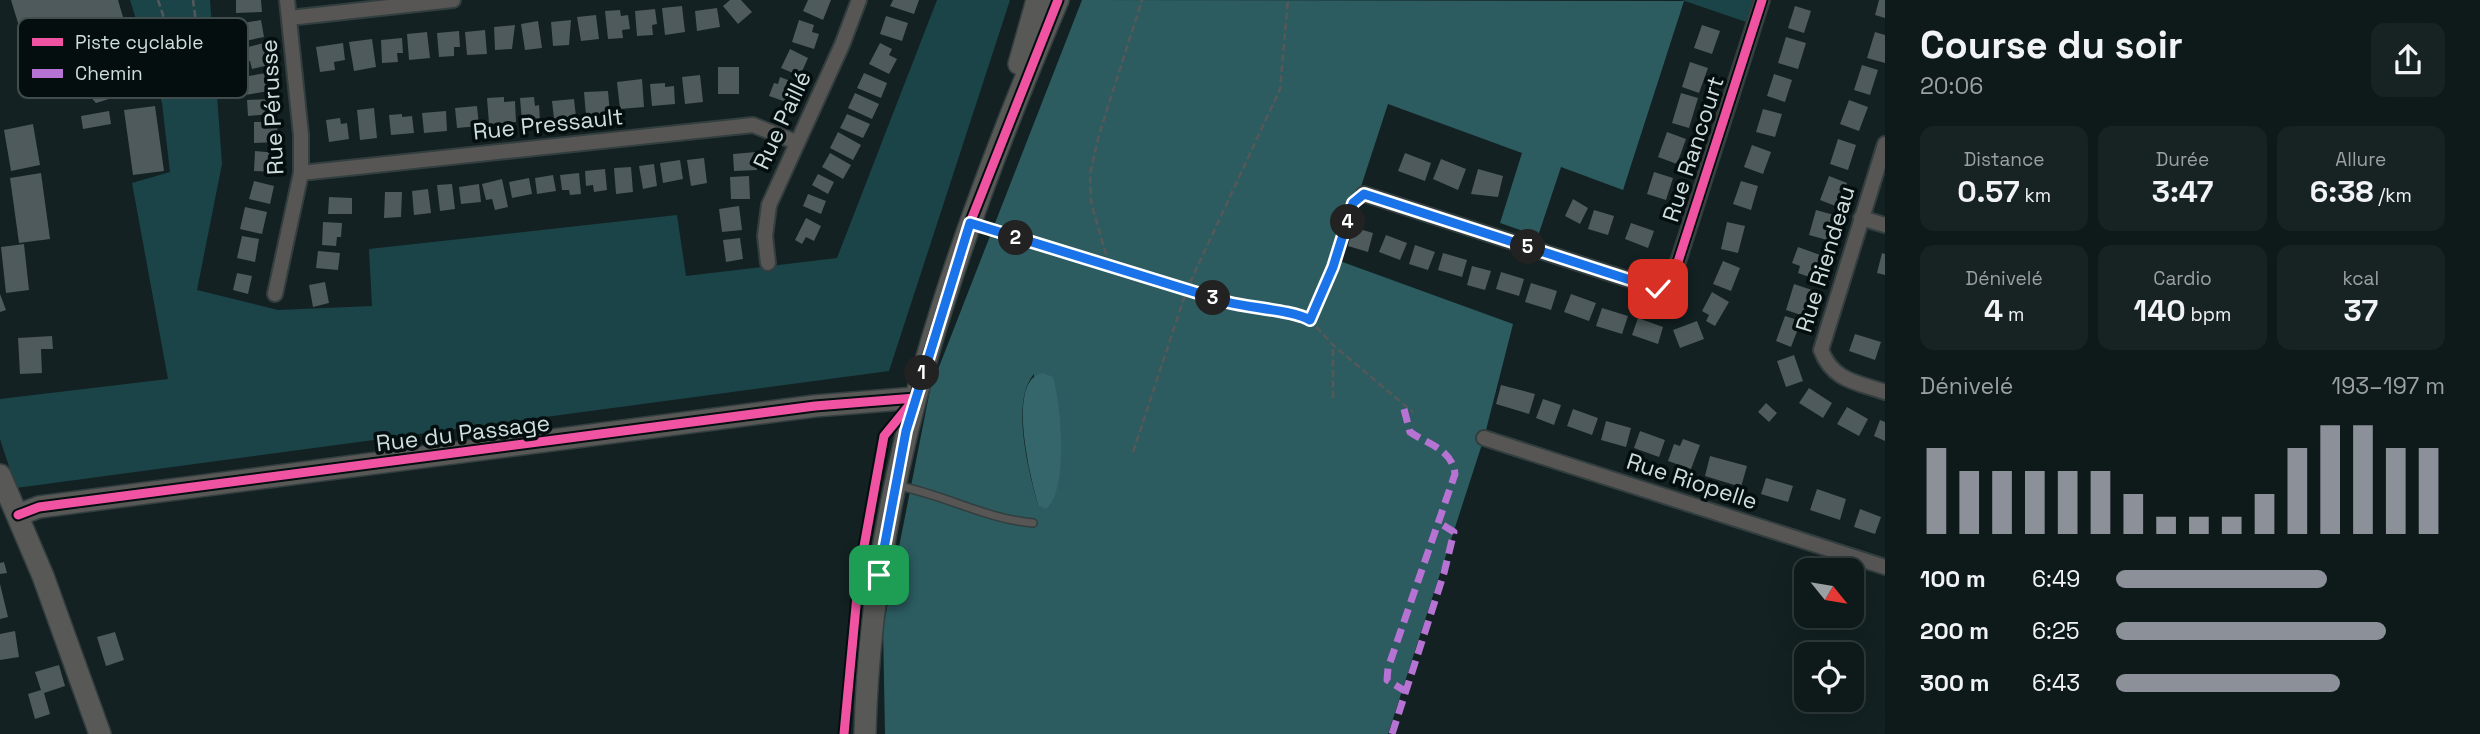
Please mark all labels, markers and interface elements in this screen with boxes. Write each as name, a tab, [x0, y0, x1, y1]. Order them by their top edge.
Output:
legend	[18, 18, 248, 98]
text: Course du soir	[1920, 21, 2183, 69]
button: share	[2371, 23, 2445, 97]
text: Piste cyclable	[75, 30, 203, 55]
street label: Rue Pérusse	[253, 38, 291, 176]
text: Chemin	[75, 61, 143, 86]
street label: Rue Paillé	[746, 66, 818, 174]
text: 20:06	[1920, 71, 1983, 101]
street label: Rue Rancourt	[1655, 72, 1731, 226]
street label: Rue Pressault	[471, 101, 625, 147]
text: Distance	[1964, 147, 2045, 172]
text: Durée	[2156, 147, 2209, 172]
text: Allure	[2335, 147, 2386, 172]
text: 0.57	[1957, 172, 2020, 211]
text: 3:47	[2152, 172, 2213, 211]
text: 6:38	[2310, 172, 2373, 211]
street label: Rue Riendeau	[1789, 182, 1861, 336]
text: km	[2020, 183, 2051, 208]
text: /km	[2373, 183, 2412, 208]
pin: 4	[1330, 204, 1366, 240]
text: 4	[1341, 209, 1354, 234]
pin: 2	[998, 220, 1034, 256]
text: 2	[1010, 225, 1021, 250]
pin: 5	[1510, 230, 1546, 264]
text: 5	[1522, 234, 1533, 259]
pin	[1628, 259, 1688, 319]
text: Dénivelé	[1966, 266, 2043, 291]
text: Cardio	[2153, 266, 2212, 291]
text: kcal	[2342, 266, 2379, 291]
icon: check	[1639, 270, 1677, 308]
pin: 3	[1196, 280, 1230, 316]
text: 3	[1207, 285, 1218, 310]
text: 4	[1984, 291, 2003, 330]
text: 140	[2134, 291, 2186, 330]
text: 37	[2343, 291, 2378, 330]
text: m	[2003, 302, 2024, 327]
text: bpm	[2186, 302, 2231, 327]
pin: 1	[904, 356, 940, 390]
text: 1	[917, 360, 926, 385]
text: Dénivelé	[1920, 371, 2013, 401]
text: 193–197 m	[2332, 371, 2445, 401]
street label: Rue du Passage	[374, 407, 552, 459]
street label: Rue Riopelle	[1623, 446, 1761, 516]
pin	[849, 545, 909, 605]
icon: arrive	[860, 556, 898, 594]
north arrow	[1794, 558, 1864, 628]
map controls	[1794, 558, 1864, 712]
text: 100 m	[1920, 564, 1986, 594]
text: 6:49	[2032, 564, 2080, 594]
text: 200 m	[1920, 616, 1989, 646]
text: 6:25	[2032, 616, 2080, 646]
button: locate	[1794, 642, 1864, 712]
text: 300 m	[1920, 668, 1989, 698]
text: 6:43	[2032, 668, 2080, 698]

